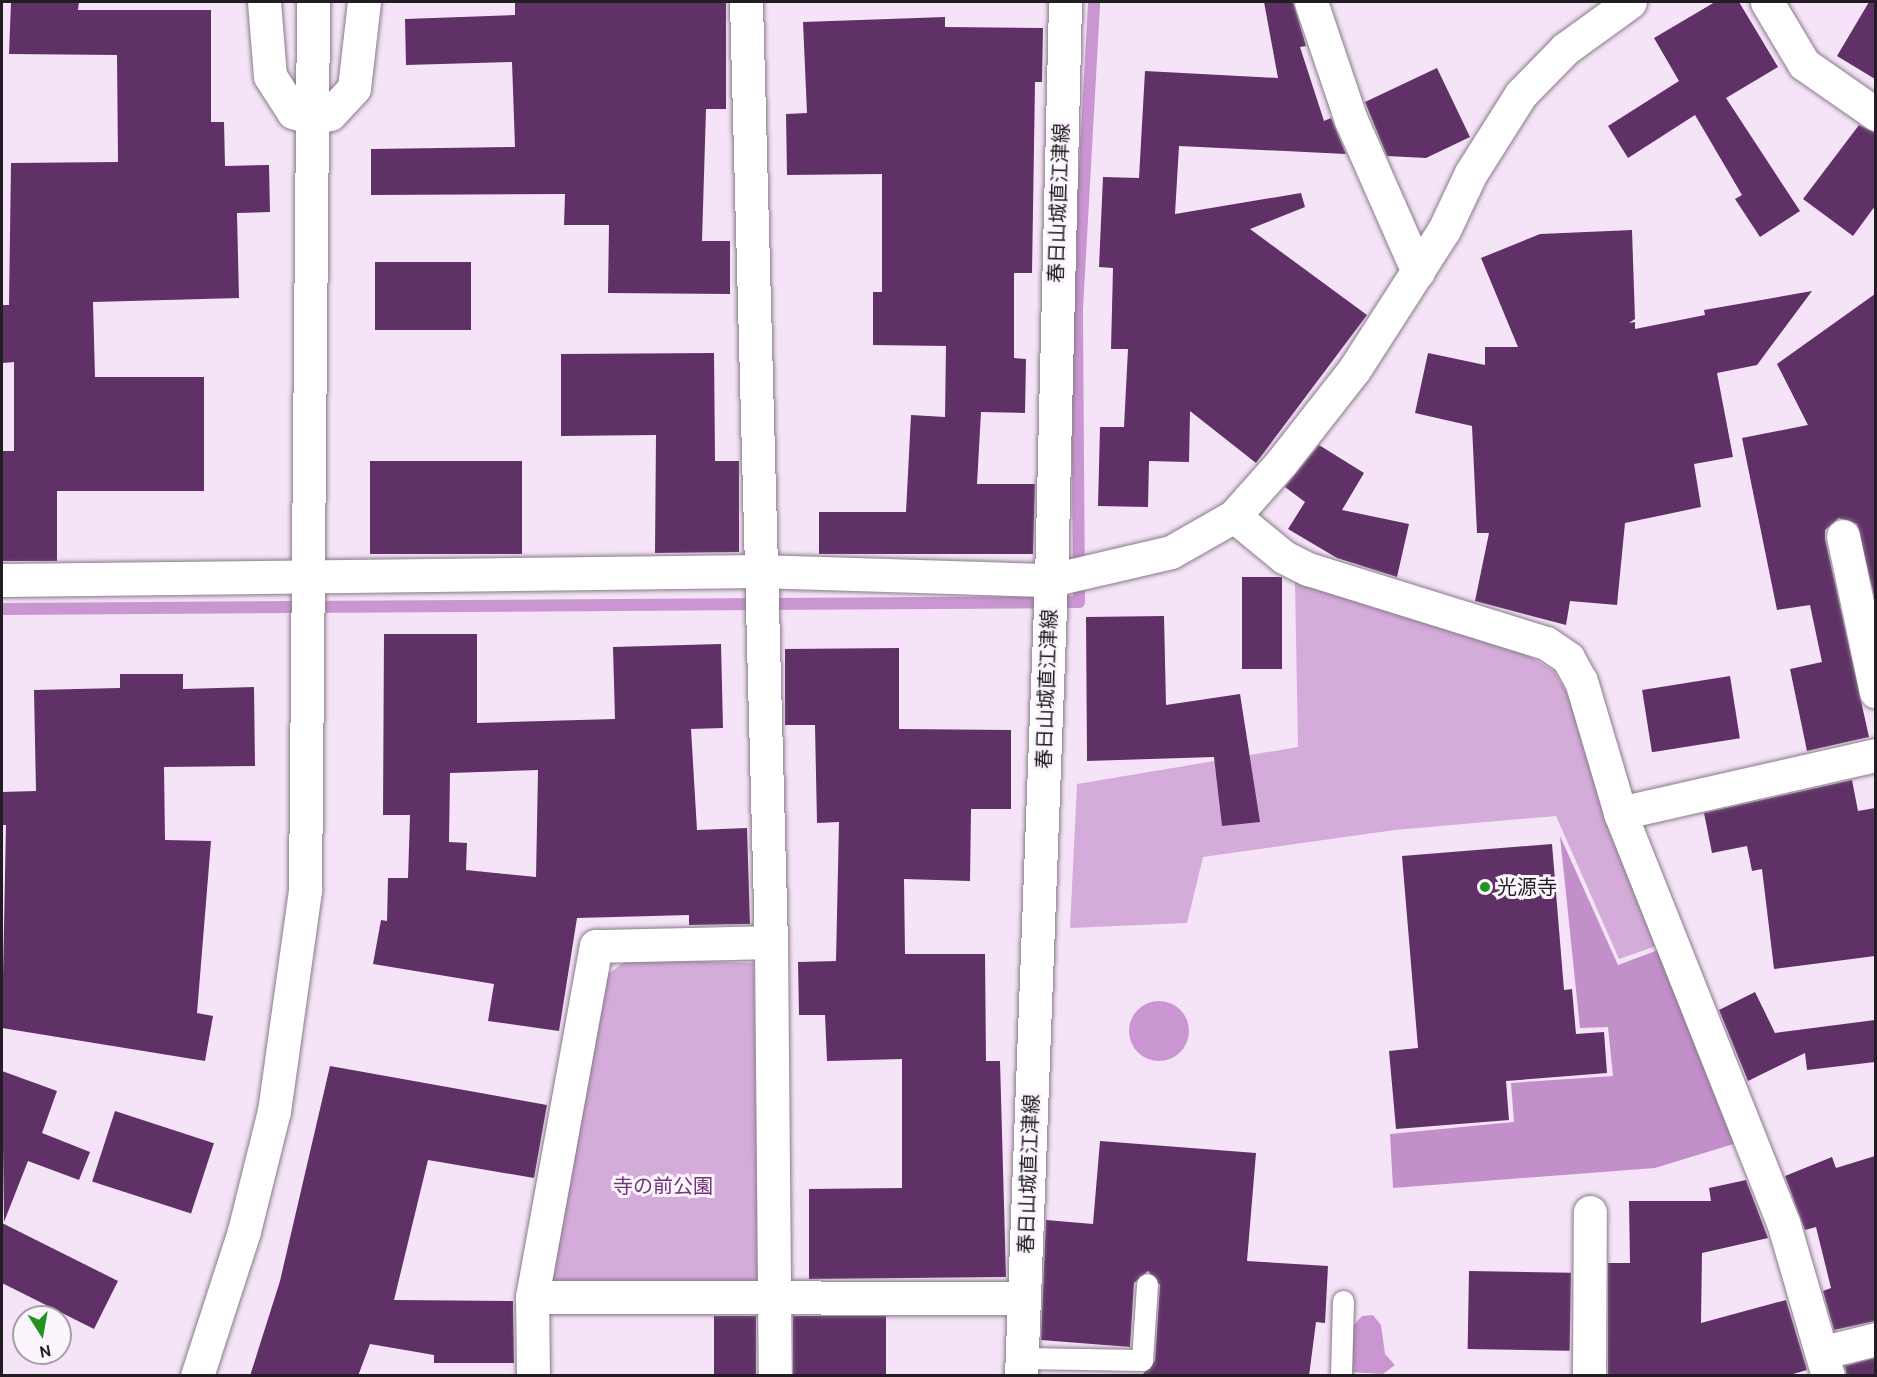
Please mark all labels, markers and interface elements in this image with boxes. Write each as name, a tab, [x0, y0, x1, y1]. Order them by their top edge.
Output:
street label: 春日山城直江津線	[1044, 123, 1074, 283]
street label: 春日山城直江津線	[1032, 609, 1062, 769]
place label: 光源寺	[1497, 875, 1557, 899]
marker: 光源寺	[1478, 880, 1492, 894]
street label: 春日山城直江津線	[1014, 1094, 1044, 1254]
park label: 寺の前公園	[613, 1174, 713, 1198]
north arrow	[12, 1305, 72, 1365]
text: N	[38, 1341, 53, 1362]

